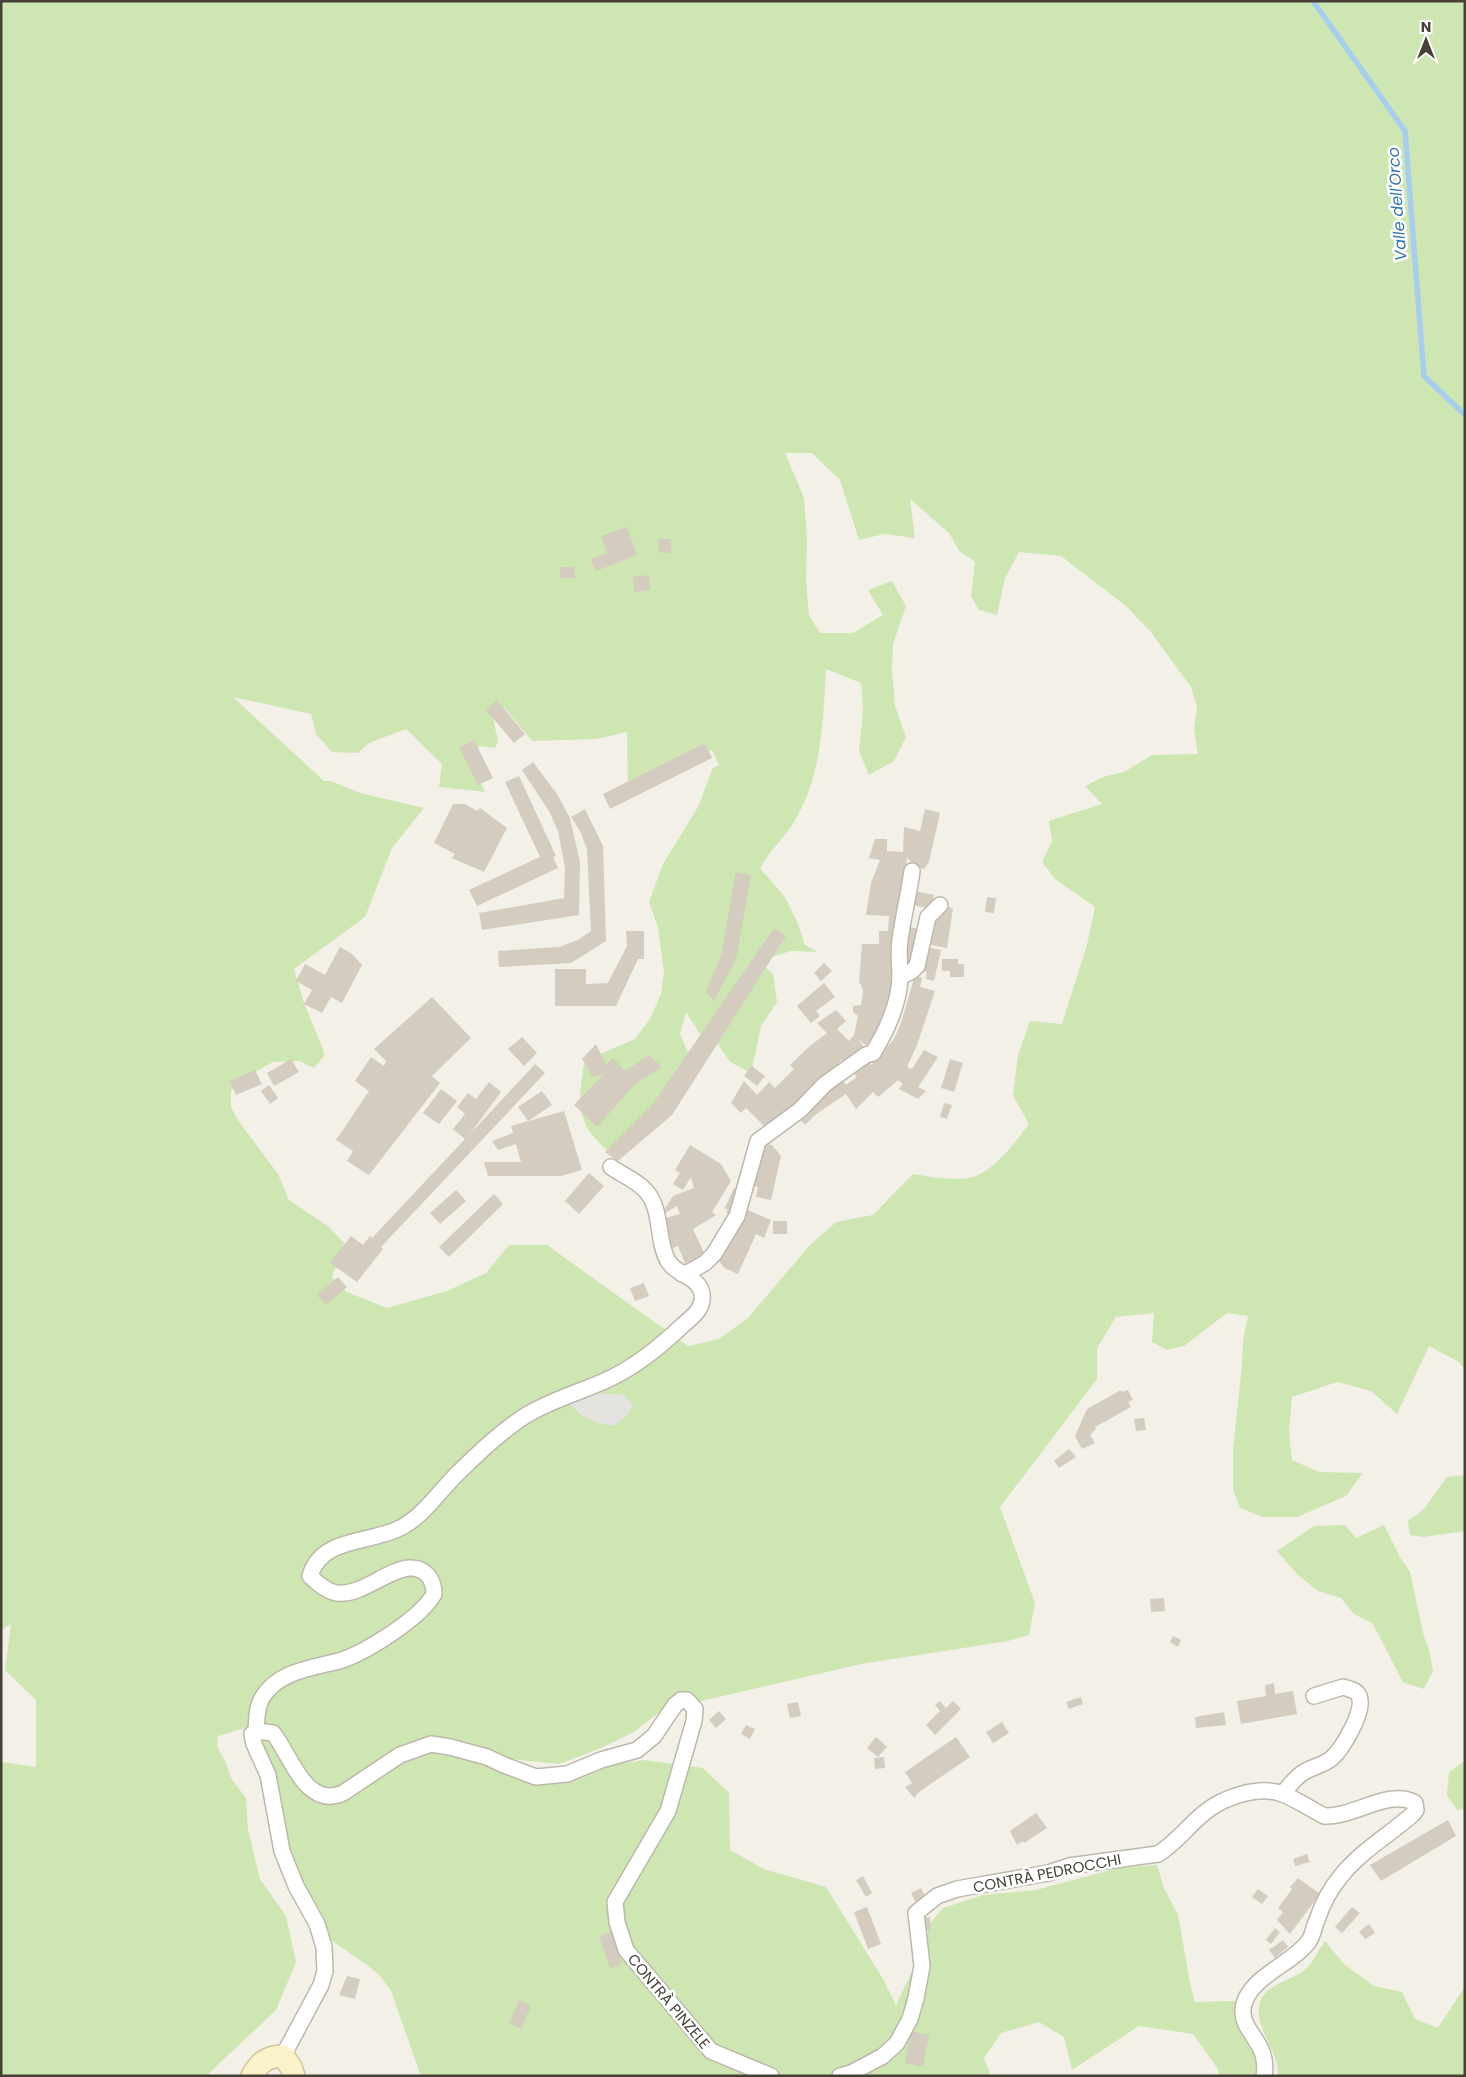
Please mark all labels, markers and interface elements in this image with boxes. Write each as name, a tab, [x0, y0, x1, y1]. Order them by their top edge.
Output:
north arrow	[1401, 15, 1451, 65]
text: N	[1421, 17, 1431, 37]
water label: Valle dell'Orco	[1382, 146, 1412, 262]
street label: CONTRÀ PEDROCCHI	[971, 1848, 1123, 1898]
street label: CONTRÀ PINZELE	[623, 1949, 715, 2053]

